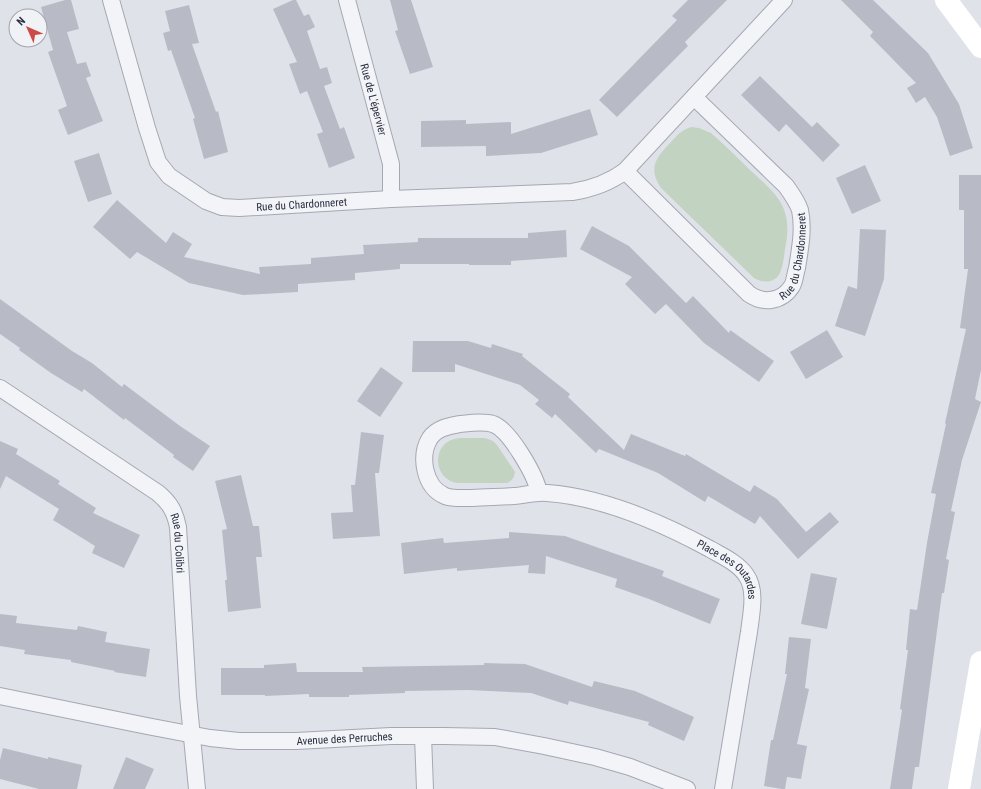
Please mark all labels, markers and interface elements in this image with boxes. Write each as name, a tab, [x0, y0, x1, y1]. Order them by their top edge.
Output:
north arrow	[8, 8, 48, 48]
text: N	[14, 14, 28, 28]
street label: Rue de L'épervier	[357, 62, 389, 138]
street label: Rue du Chardonneret	[256, 196, 347, 214]
street label: Rue du Chardonneret	[777, 212, 809, 303]
street label: Rue du Colibri	[167, 511, 187, 573]
street label: Place des Outardes	[695, 537, 758, 600]
street label: Avenue des Perruches	[296, 730, 393, 748]

